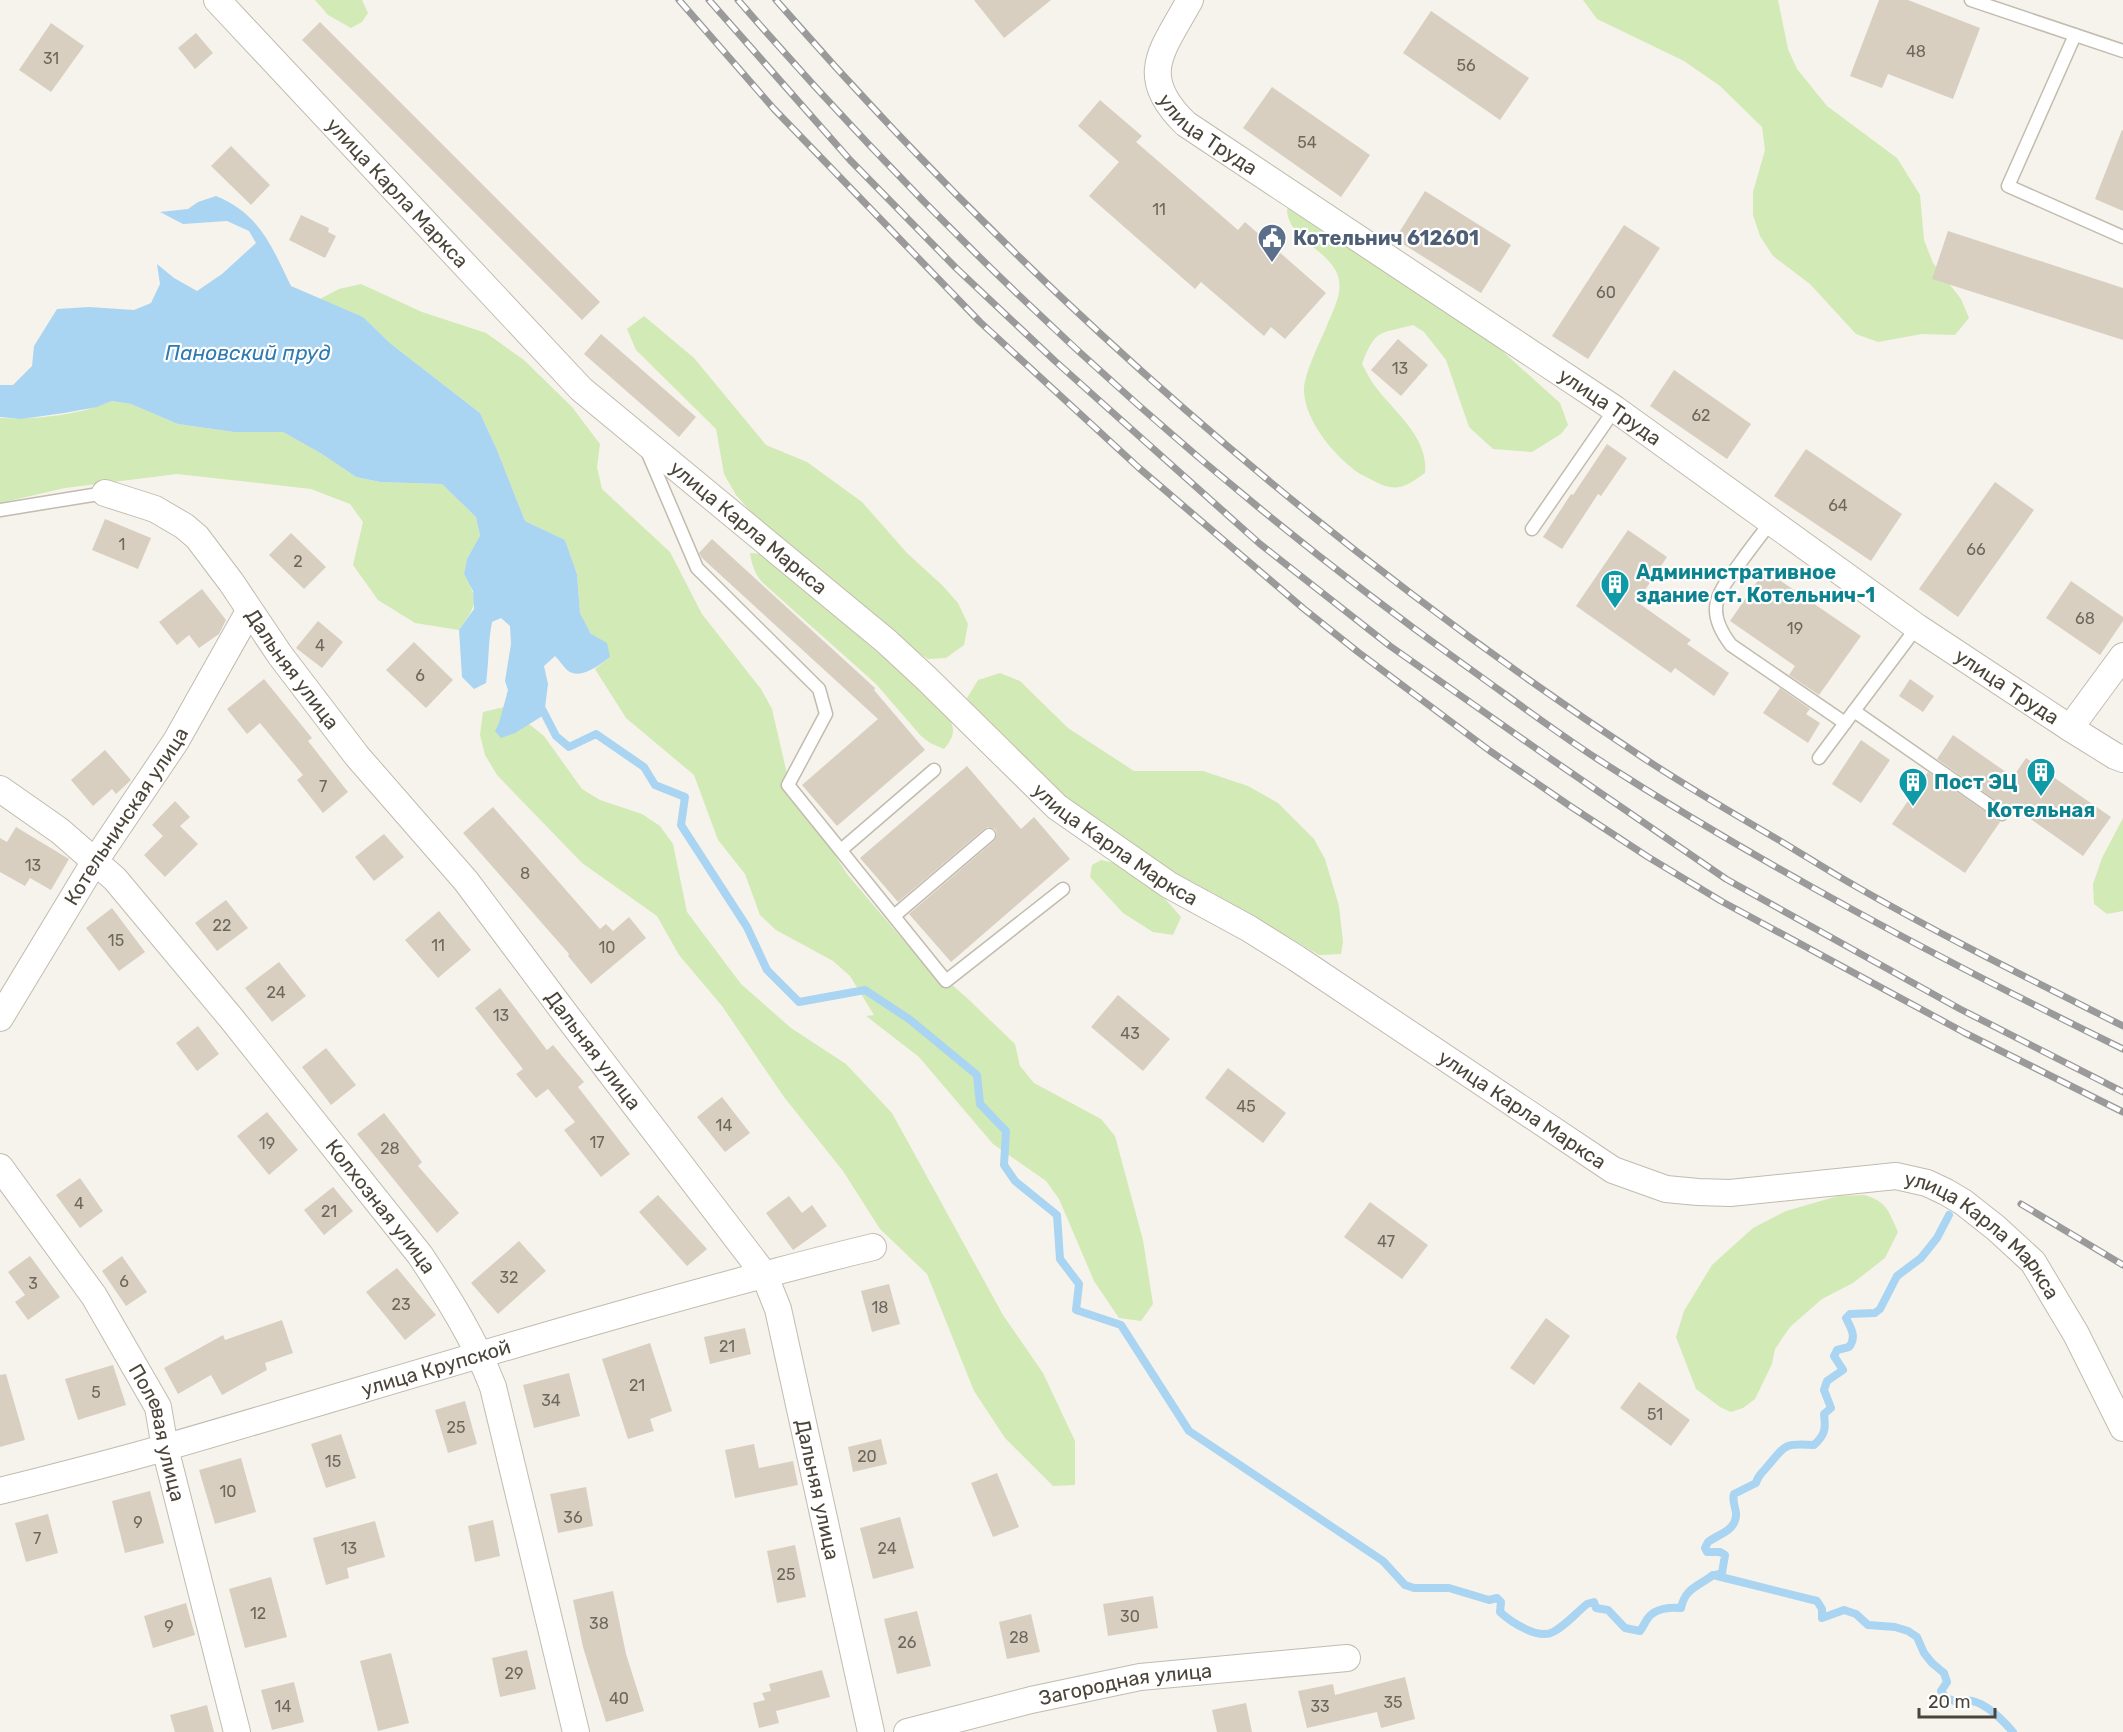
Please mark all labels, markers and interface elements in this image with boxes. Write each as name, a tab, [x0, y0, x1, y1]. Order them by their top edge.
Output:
house number: 48	[1906, 42, 1926, 61]
house number: 31	[43, 49, 59, 68]
house number: 56	[1456, 56, 1476, 75]
street label: улица Труда	[1153, 89, 1262, 180]
street label: улица Карла Маркса	[321, 113, 473, 273]
house number: 54	[1297, 133, 1317, 152]
house number: 11	[1152, 200, 1166, 219]
public building icon: Котельнич 612601	[1256, 222, 1288, 264]
place label: Котельнич 612601	[1293, 226, 1479, 250]
house number: 60	[1596, 283, 1616, 302]
water label: Пановский пруд	[165, 340, 331, 365]
house number: 13	[1392, 359, 1408, 378]
street label: улица Труда	[1554, 363, 1666, 450]
house number: 62	[1691, 406, 1711, 425]
street label: улица Карла Маркса	[665, 455, 832, 599]
house number: 64	[1828, 496, 1848, 515]
house number: 1	[119, 535, 125, 554]
house number: 66	[1966, 540, 1986, 559]
house number: 2	[293, 552, 303, 571]
place label: Административное здание ст. Котельнич-1	[1636, 560, 1875, 607]
building icon: Административное здание ст. Котельнич-1	[1599, 568, 1631, 610]
street label: Дальняя улица	[240, 604, 344, 734]
house number: 68	[2075, 609, 2095, 628]
house number: 19	[1787, 619, 1803, 638]
house number: 4	[315, 636, 325, 655]
street label: улица Труда	[1951, 644, 2064, 729]
house number: 6	[415, 666, 425, 685]
street label: Котельничская улица	[59, 723, 193, 910]
building icon: Котельная	[2025, 756, 2057, 798]
building icon: Пост ЭЦ	[1897, 766, 1929, 808]
place label: Пост ЭЦ	[1934, 770, 2018, 794]
house number: 7	[319, 777, 327, 796]
street label: улица Карла Маркса	[1028, 778, 1202, 910]
place label: Котельная	[1987, 798, 2095, 822]
house number: 13	[25, 856, 41, 875]
house number: 8	[520, 864, 530, 883]
house number: 22	[213, 916, 231, 935]
house number: 15	[108, 931, 124, 950]
house number: 11	[431, 936, 445, 955]
house number: 10	[598, 938, 616, 957]
house number: 24	[266, 983, 286, 1002]
street label: Дальняя улица	[540, 986, 646, 1114]
house number: 13	[493, 1006, 509, 1025]
house number: 43	[1120, 1024, 1140, 1043]
street label: улица Карла Маркса	[1434, 1045, 1611, 1174]
house number: 45	[1236, 1097, 1256, 1116]
house number: 14	[716, 1116, 732, 1135]
house number: 17	[589, 1133, 605, 1152]
house number: 19	[259, 1134, 275, 1153]
street label: Колхозная улица	[320, 1135, 441, 1278]
house number: 28	[380, 1139, 400, 1158]
street label: улица Карла Маркса	[1902, 1166, 2064, 1304]
house number: 4	[74, 1194, 84, 1213]
house number: 21	[321, 1202, 337, 1221]
house number: 47	[1377, 1232, 1395, 1251]
house number: 32	[499, 1268, 519, 1287]
house number: 6	[119, 1272, 129, 1291]
house number: 3	[28, 1274, 38, 1293]
house number: 23	[391, 1295, 411, 1314]
house number: 18	[871, 1298, 889, 1317]
street label: улица Крупской	[358, 1334, 513, 1401]
house number: 21	[719, 1337, 735, 1356]
street label: Полевая улица	[124, 1360, 190, 1504]
house number: 21	[629, 1376, 645, 1395]
house number: 5	[91, 1383, 101, 1402]
house number: 34	[541, 1391, 561, 1410]
house number: 51	[1647, 1405, 1663, 1424]
street label: Дальняя улица	[791, 1417, 845, 1562]
house number: 25	[447, 1418, 465, 1437]
house number: 20	[857, 1447, 877, 1466]
house number: 15	[325, 1452, 341, 1471]
house number: 10	[219, 1482, 237, 1501]
house number: 36	[563, 1508, 583, 1527]
house number: 9	[133, 1513, 143, 1532]
house number: 7	[33, 1529, 41, 1548]
house number: 13	[341, 1539, 357, 1558]
house number: 24	[877, 1539, 897, 1558]
house number: 25	[777, 1565, 795, 1584]
house number: 12	[250, 1604, 266, 1623]
house number: 30	[1120, 1607, 1140, 1626]
house number: 38	[589, 1614, 609, 1633]
house number: 9	[164, 1617, 174, 1636]
house number: 28	[1009, 1628, 1029, 1647]
house number: 26	[897, 1633, 917, 1652]
street label: Загородная улица	[1037, 1658, 1213, 1710]
house number: 29	[505, 1664, 523, 1683]
scale bar	[1919, 1681, 1996, 1719]
house number: 40	[609, 1689, 629, 1708]
text: 20 m	[1928, 1691, 1970, 1713]
house number: 35	[1383, 1693, 1403, 1712]
house number: 14	[275, 1697, 291, 1716]
house number: 33	[1310, 1697, 1330, 1716]

